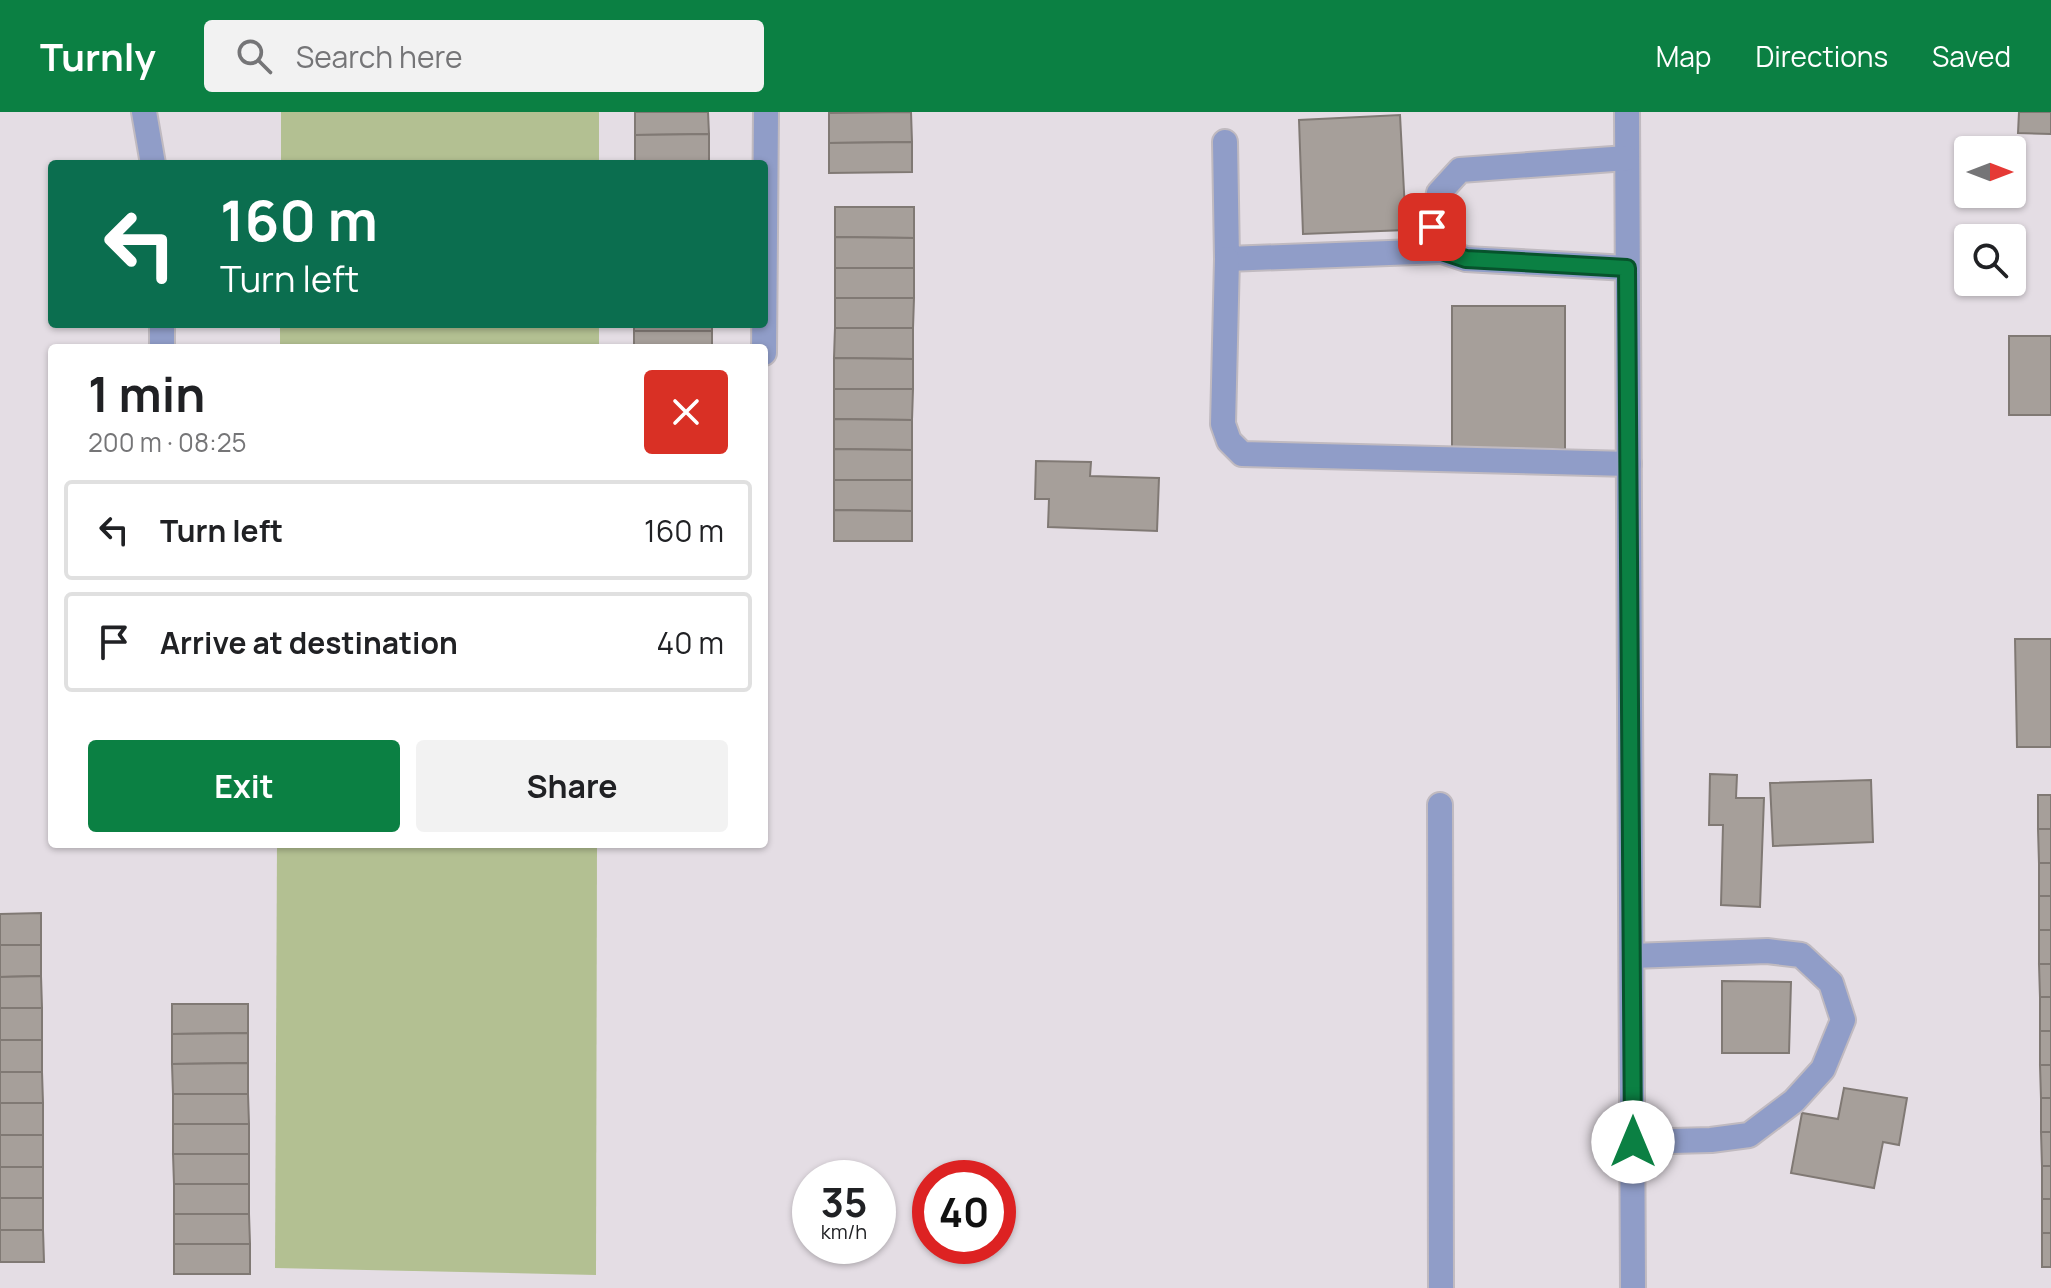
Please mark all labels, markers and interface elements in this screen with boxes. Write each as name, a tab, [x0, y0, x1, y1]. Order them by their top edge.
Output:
search box	[204, 20, 764, 92]
text: Turnly	[40, 30, 156, 82]
icon: search	[232, 34, 276, 78]
text: Search here	[296, 36, 463, 77]
text: Map	[1656, 37, 1711, 75]
text: Directions	[1755, 37, 1888, 75]
text: Saved	[1932, 37, 2011, 75]
north arrow	[1954, 136, 2026, 208]
map controls	[1954, 136, 2026, 296]
text: 160 m	[220, 181, 378, 258]
icon: left	[88, 192, 192, 296]
pin	[1398, 193, 1466, 261]
icon: arrive	[1410, 205, 1454, 249]
button: search	[1954, 224, 2026, 296]
text: Turn left	[220, 254, 359, 303]
text: 1 min	[88, 361, 205, 426]
button: close	[644, 370, 728, 454]
text: 200 m · 08:25	[88, 424, 247, 460]
icon: left	[92, 508, 136, 552]
text: Turn left	[160, 510, 283, 551]
text: 160 m	[644, 510, 724, 551]
icon: arrive	[92, 620, 136, 664]
text: Arrive at destination	[160, 622, 458, 663]
text: 40 m	[657, 622, 724, 663]
button: Exit	[88, 740, 400, 832]
button: Share	[416, 740, 728, 832]
position arrow	[1591, 1100, 1675, 1184]
speed limit sign: 40	[912, 1160, 1016, 1264]
text: 35	[821, 1174, 867, 1229]
text: km/h	[821, 1218, 867, 1245]

